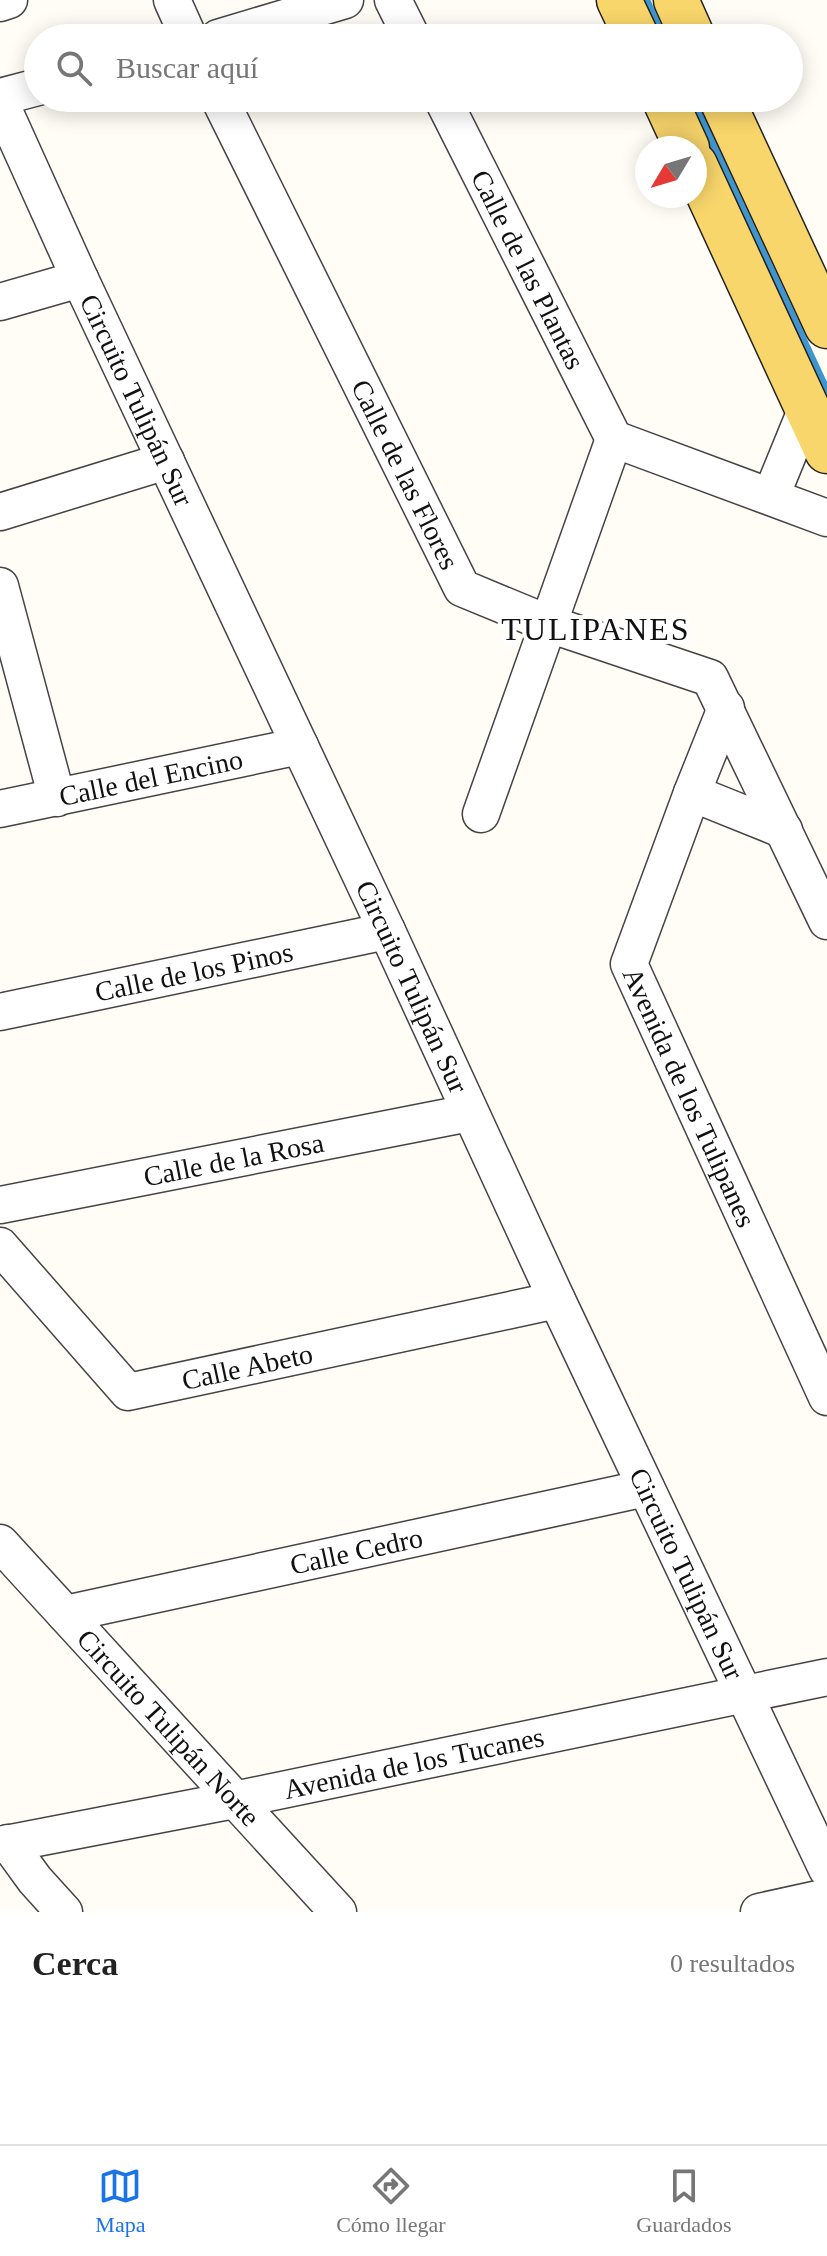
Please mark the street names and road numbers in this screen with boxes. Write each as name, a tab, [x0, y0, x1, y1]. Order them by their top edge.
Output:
street label: Calle de las Plantas	[465, 165, 592, 374]
street label: Circuito Tulipán Sur	[74, 289, 200, 511]
street label: Calle de las Flores	[346, 374, 466, 574]
street label: Calle del Encino	[56, 743, 245, 812]
street label: Circuito Tulipán Sur	[350, 875, 475, 1098]
street label: Calle de los Pinos	[92, 936, 296, 1007]
street label: Avenida de los Tulipanes	[617, 962, 763, 1232]
street label: Calle de la Rosa	[141, 1126, 327, 1192]
street label: Calle Abeto	[179, 1337, 315, 1396]
street label: Circuito Tulipán Sur	[623, 1463, 750, 1685]
street label: Calle Cedro	[287, 1521, 425, 1580]
street label: Circuito Tulipán Norte	[71, 1623, 266, 1832]
street label: Avenida de los Tucanes	[281, 1721, 547, 1805]

